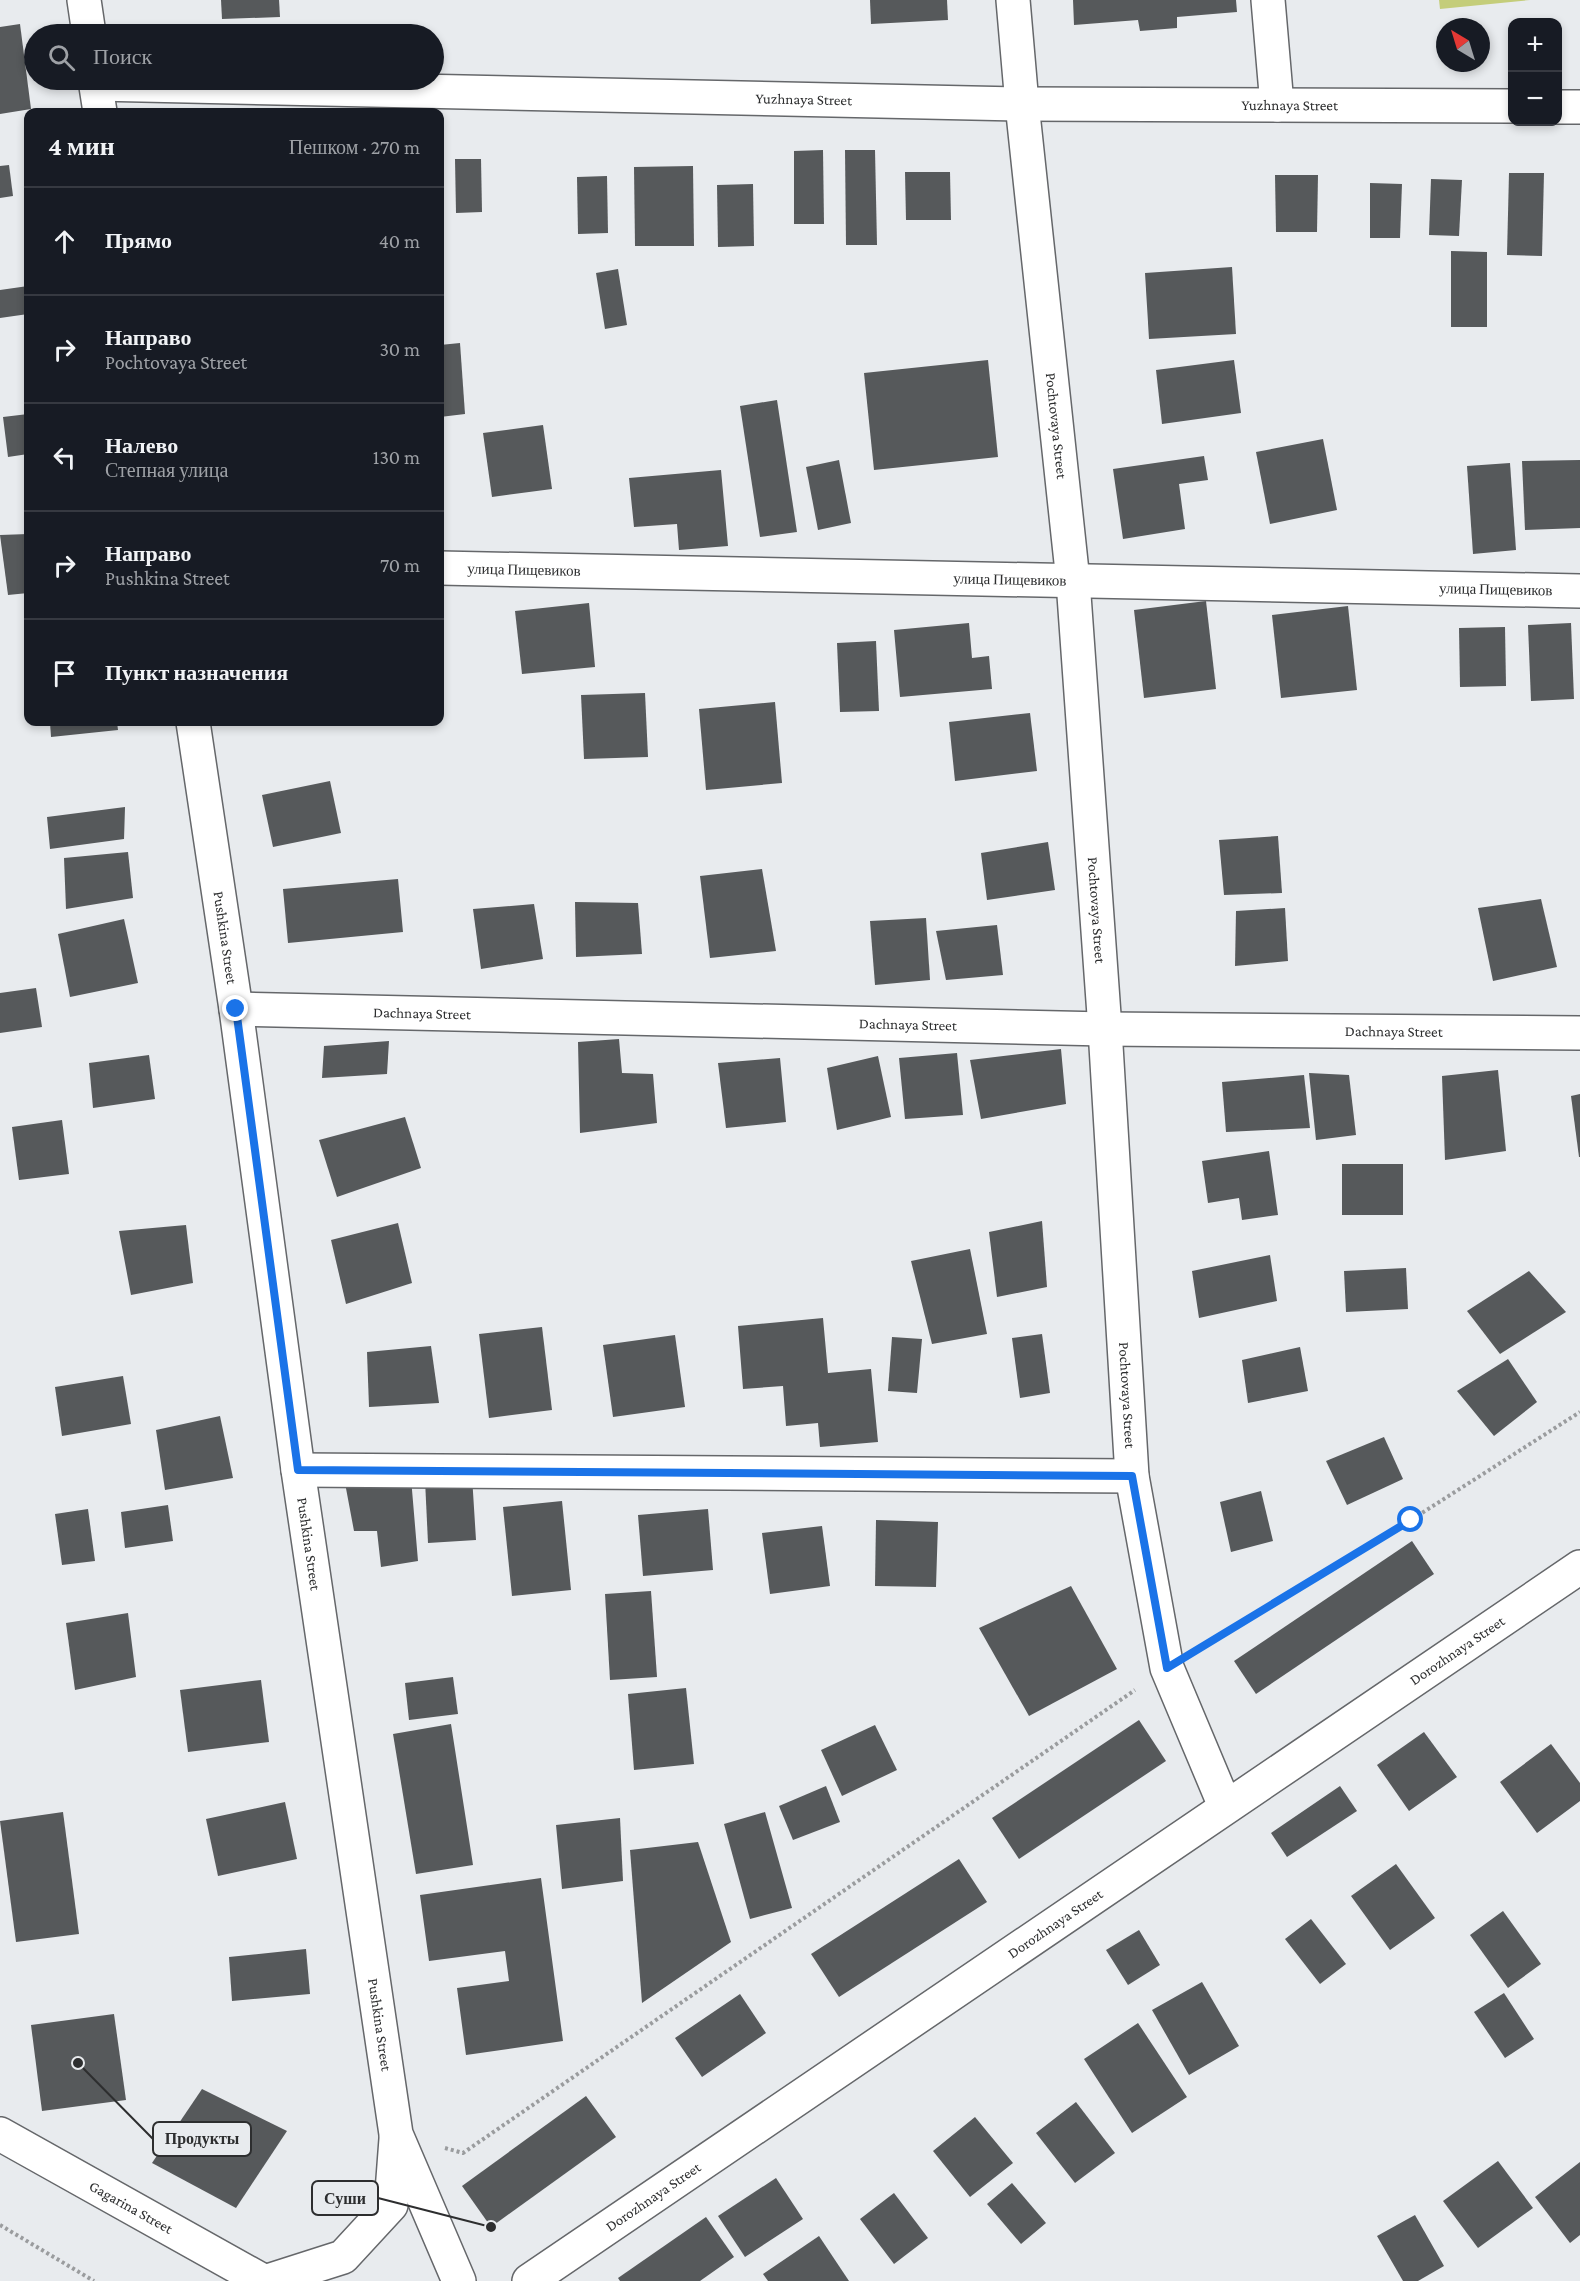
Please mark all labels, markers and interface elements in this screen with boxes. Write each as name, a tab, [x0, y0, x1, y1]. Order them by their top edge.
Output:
north arrow	[1436, 18, 1490, 72]
map controls	[1508, 18, 1562, 126]
button: +	[1508, 18, 1562, 72]
search box	[24, 24, 444, 90]
icon: search	[45, 41, 78, 74]
text: Поиск	[93, 44, 152, 69]
button: −	[1508, 72, 1562, 126]
street label: Yuzhnaya Street	[755, 90, 853, 108]
street label: Yuzhnaya Street	[1242, 97, 1339, 114]
text: 4 мин	[48, 132, 115, 161]
text: Пешком · 270 m	[289, 136, 420, 158]
icon: ahead	[48, 225, 81, 258]
text: Прямо	[105, 228, 172, 253]
text: 40 m	[379, 230, 420, 252]
text: Направо	[105, 325, 191, 350]
icon: right	[48, 333, 81, 366]
text: 30 m	[379, 338, 420, 360]
text: Pochtovaya Street	[105, 351, 247, 373]
street label: Pochtovaya Street	[1043, 372, 1070, 481]
text: Налево	[105, 433, 178, 458]
icon: left	[48, 441, 81, 474]
text: 130 m	[373, 446, 420, 468]
text: Степная улица	[105, 459, 228, 481]
text: Направо	[105, 541, 191, 566]
icon: right	[48, 549, 81, 582]
text: 70 m	[380, 554, 420, 576]
street label: улица Пищевиков	[467, 561, 581, 579]
text: Pushkina Street	[105, 567, 230, 589]
street label: улица Пищевиков	[953, 570, 1067, 589]
street label: улица Пищевиков	[1439, 580, 1553, 598]
icon: arrive	[48, 657, 81, 690]
text: Пункт назначения	[105, 660, 288, 685]
street label: Pochtovaya Street	[1085, 856, 1108, 965]
street label: Pushkina Street	[210, 890, 240, 986]
route end	[222, 995, 248, 1021]
street label: Dachnaya Street	[373, 1004, 472, 1022]
street label: Dachnaya Street	[859, 1015, 958, 1034]
street label: Dachnaya Street	[1345, 1023, 1444, 1040]
street label: Pochtovaya Street	[1116, 1341, 1138, 1450]
street label: Pushkina Street	[294, 1496, 324, 1592]
route start	[1397, 1506, 1423, 1532]
street label: Dorozhnaya Street	[1407, 1612, 1508, 1688]
street label: Dorozhnaya Street	[1005, 1885, 1106, 1961]
street label: Pushkina Street	[365, 1977, 395, 2073]
callout: Продукты	[153, 2122, 251, 2156]
text: Продукты	[165, 2130, 240, 2148]
street label: Dorozhnaya Street	[603, 2158, 704, 2235]
street label: Gagarina Street	[86, 2178, 176, 2237]
callout: Суши	[312, 2181, 378, 2215]
text: Суши	[324, 2190, 366, 2208]

